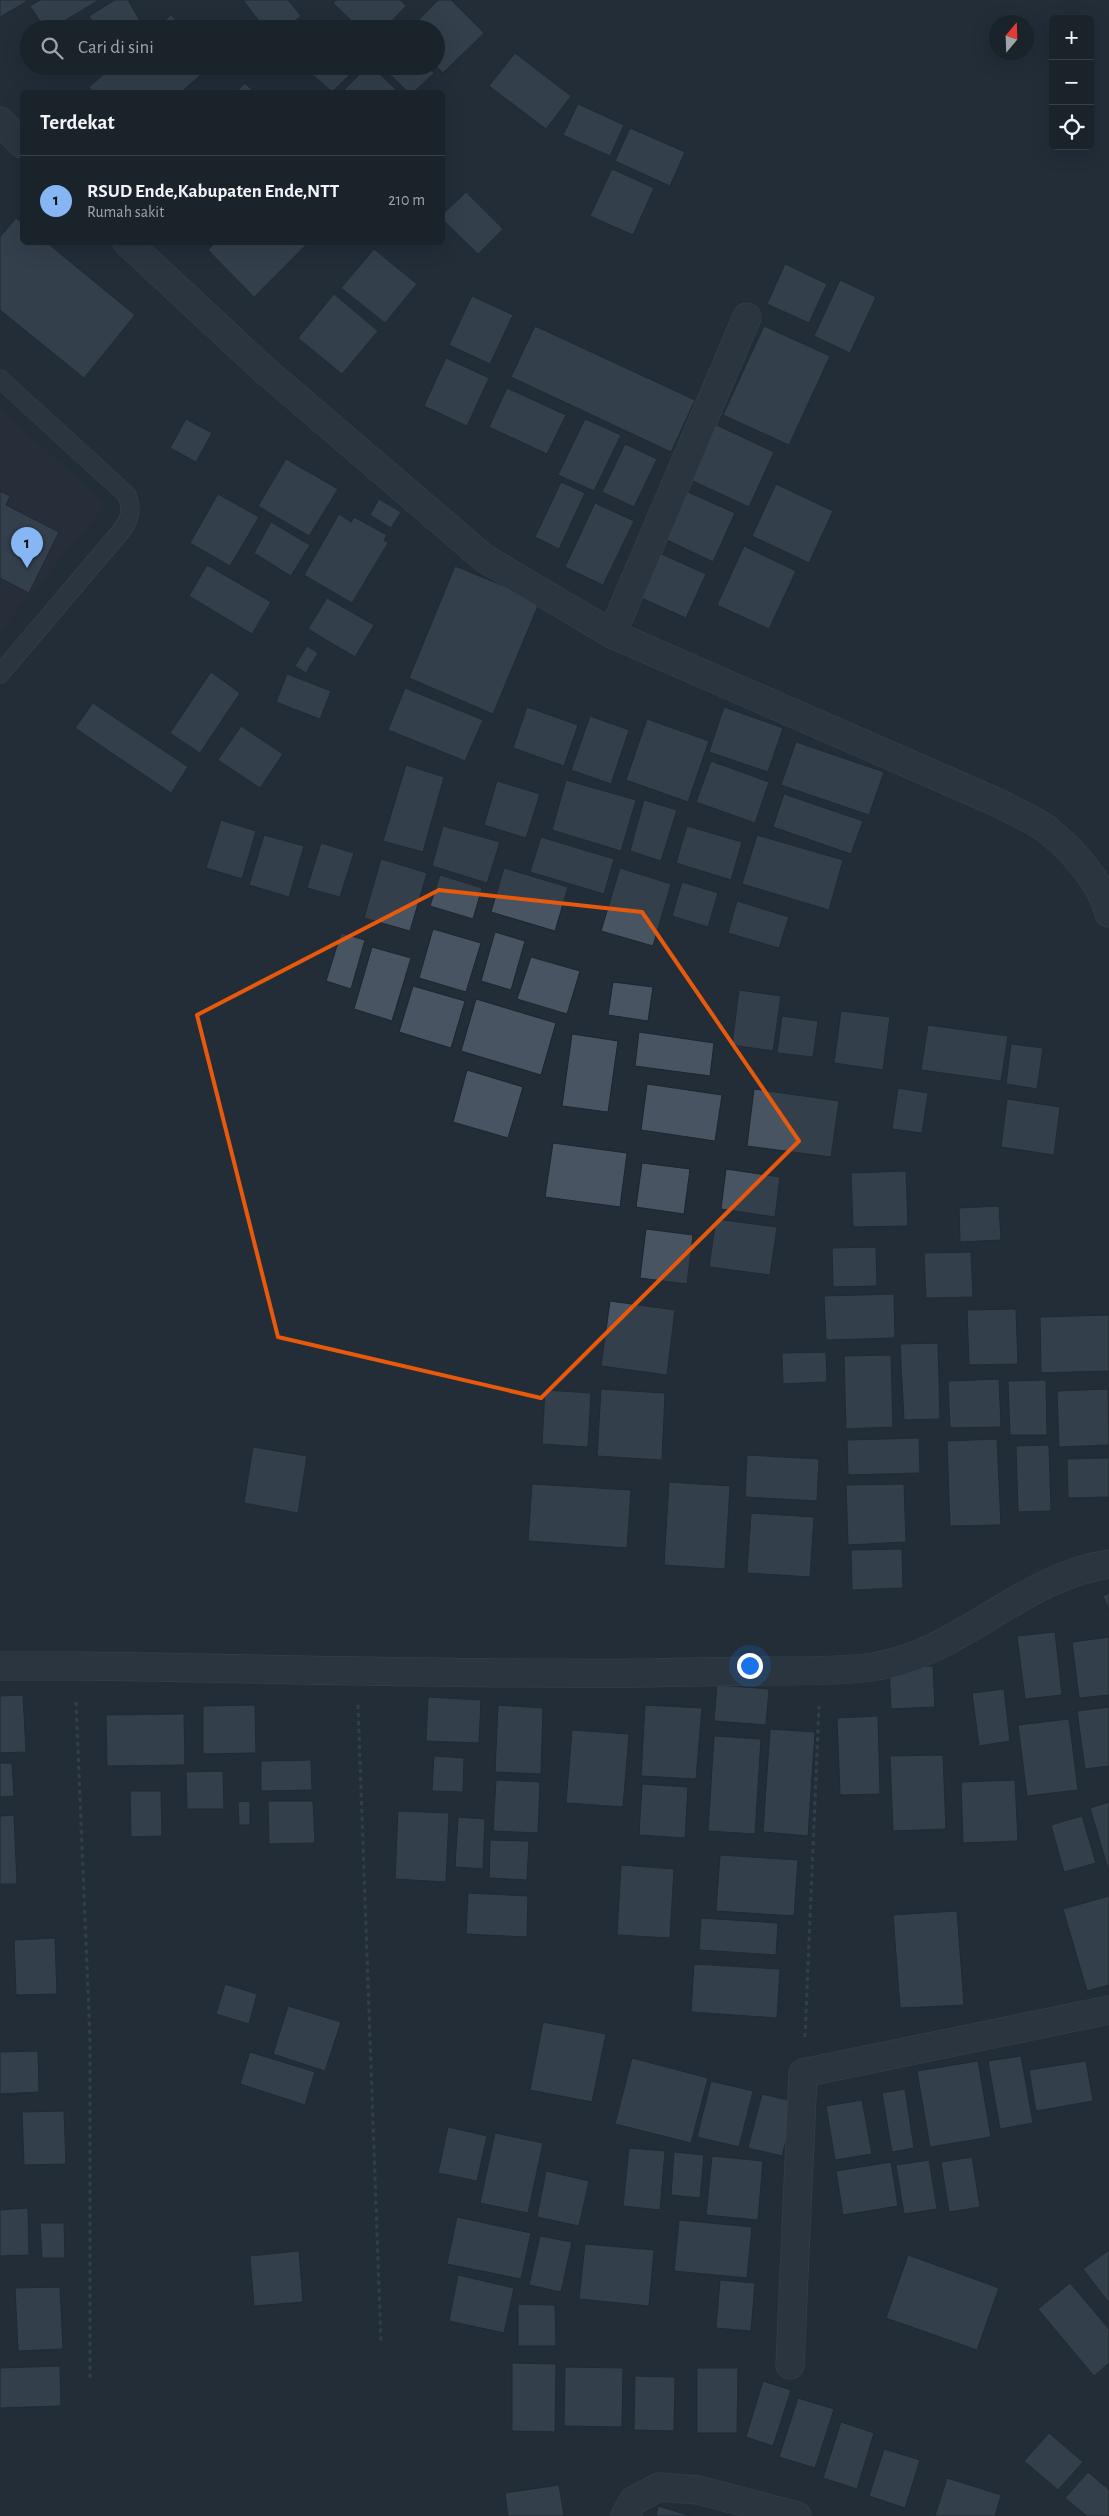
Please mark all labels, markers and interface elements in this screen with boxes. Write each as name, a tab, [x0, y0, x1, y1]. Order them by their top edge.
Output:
north arrow	[989, 15, 1034, 60]
map controls	[1049, 15, 1094, 150]
button: +	[1049, 15, 1094, 60]
search box	[20, 20, 445, 75]
icon: search	[38, 34, 66, 62]
text: Cari di sini	[78, 38, 154, 57]
button: −	[1049, 60, 1094, 105]
button: locate	[1049, 105, 1094, 150]
text: Terdekat	[40, 112, 115, 133]
text: RSUD Ende,Kabupaten Ende,NTT	[87, 182, 339, 201]
text: 1	[53, 192, 59, 208]
text: 210 m	[388, 192, 425, 208]
text: Rumah sakit	[87, 204, 164, 220]
pin: 1	[11, 527, 43, 568]
your location	[737, 1653, 763, 1679]

